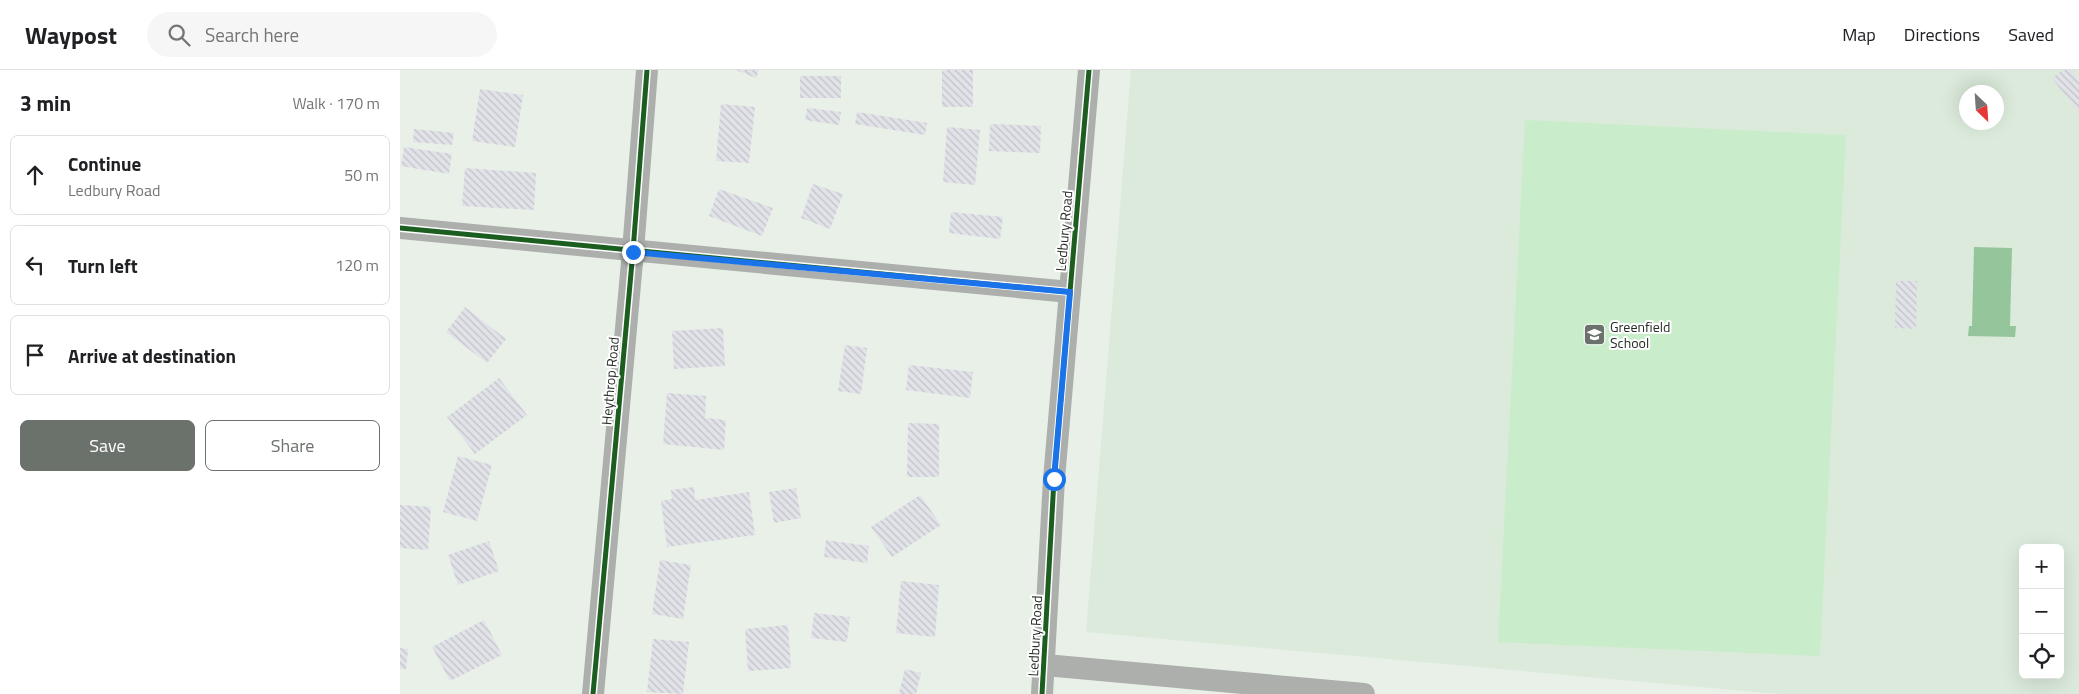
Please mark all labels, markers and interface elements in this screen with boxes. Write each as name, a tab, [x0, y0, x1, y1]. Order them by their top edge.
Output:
search box	[147, 12, 497, 57]
text: Waypost	[25, 17, 117, 53]
text: Search here	[205, 20, 299, 49]
icon: search	[165, 21, 193, 49]
text: Map	[1842, 21, 1876, 48]
text: Directions	[1904, 21, 1980, 48]
text: Saved	[2008, 21, 2054, 48]
north arrow	[1959, 85, 2004, 130]
text: 3 min	[20, 87, 71, 119]
text: Walk · 170 m	[292, 91, 380, 115]
text: Continue	[68, 149, 141, 178]
icon: ahead	[21, 161, 49, 189]
text: 50 m	[344, 163, 379, 187]
text: Ledbury Road	[68, 178, 160, 202]
street label: Ledbury Road	[1050, 190, 1077, 272]
route end	[622, 241, 645, 264]
icon: left	[21, 251, 49, 279]
text: Turn left	[68, 251, 138, 280]
text: 120 m	[335, 253, 379, 277]
place label: Greenfield School	[1610, 316, 1670, 353]
school or university icon: Greenfield School	[1582, 323, 1606, 347]
street label: Heythrop Road	[595, 336, 624, 426]
icon: arrive	[21, 341, 49, 369]
text: Arrive at destination	[68, 341, 236, 370]
button: Save	[20, 420, 195, 471]
button: Share	[205, 420, 380, 471]
route start	[1043, 468, 1066, 491]
map controls	[2019, 544, 2064, 679]
button: +	[2019, 544, 2064, 589]
button: −	[2019, 589, 2064, 634]
street label: Ledbury Road	[1022, 595, 1047, 677]
button: locate	[2019, 634, 2064, 679]

